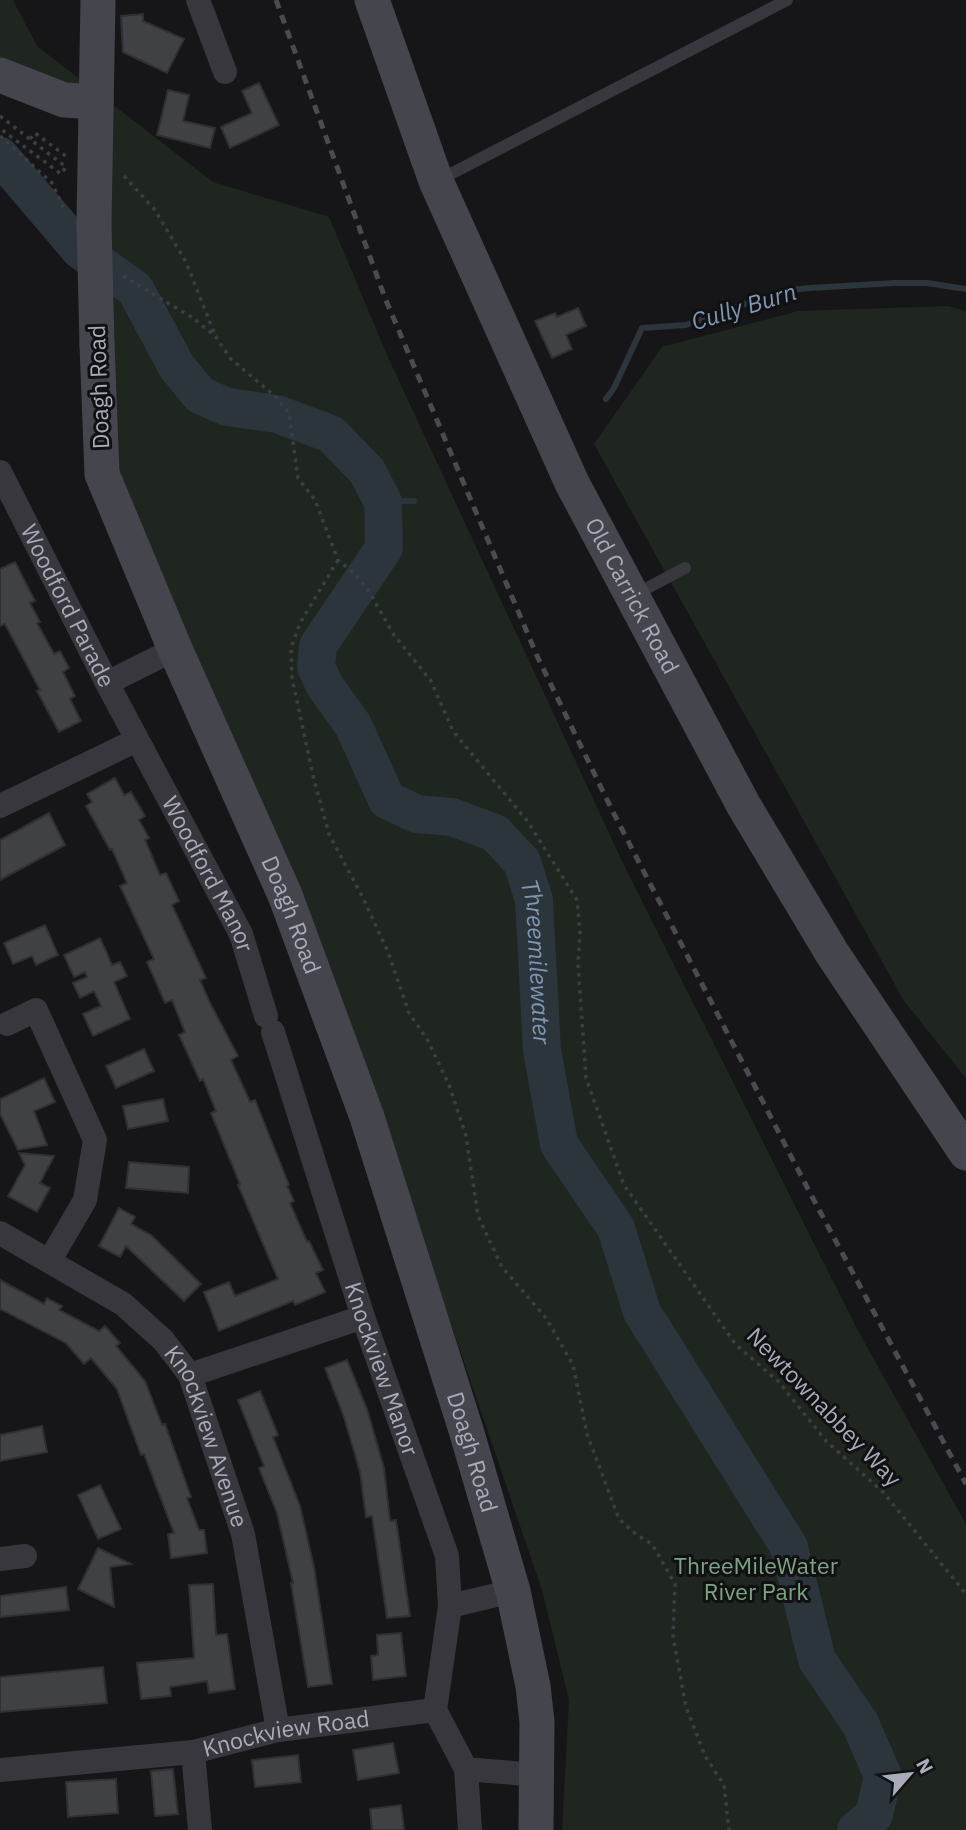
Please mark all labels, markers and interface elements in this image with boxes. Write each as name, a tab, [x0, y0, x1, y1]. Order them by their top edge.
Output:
water label: Cully Burn	[687, 275, 800, 337]
street label: Doagh Road	[81, 324, 115, 450]
street label: Old Carrick Road	[579, 512, 687, 679]
street label: Woodford Parade	[15, 519, 123, 692]
street label: Woodford Manor	[156, 790, 262, 956]
street label: Doagh Road	[255, 851, 329, 978]
water label: Threemilewater	[513, 875, 559, 1046]
street label: Knockview Manor	[339, 1278, 427, 1460]
street label: Newtownabbey Way	[741, 1320, 909, 1493]
street label: Knockview Avenue	[158, 1339, 256, 1531]
street label: Doagh Road	[441, 1388, 505, 1515]
park label: ThreeMileWater River Park	[674, 1550, 839, 1606]
street label: Knockview Road	[199, 1703, 371, 1763]
north arrow	[875, 1739, 945, 1809]
text: N	[911, 1754, 939, 1778]

